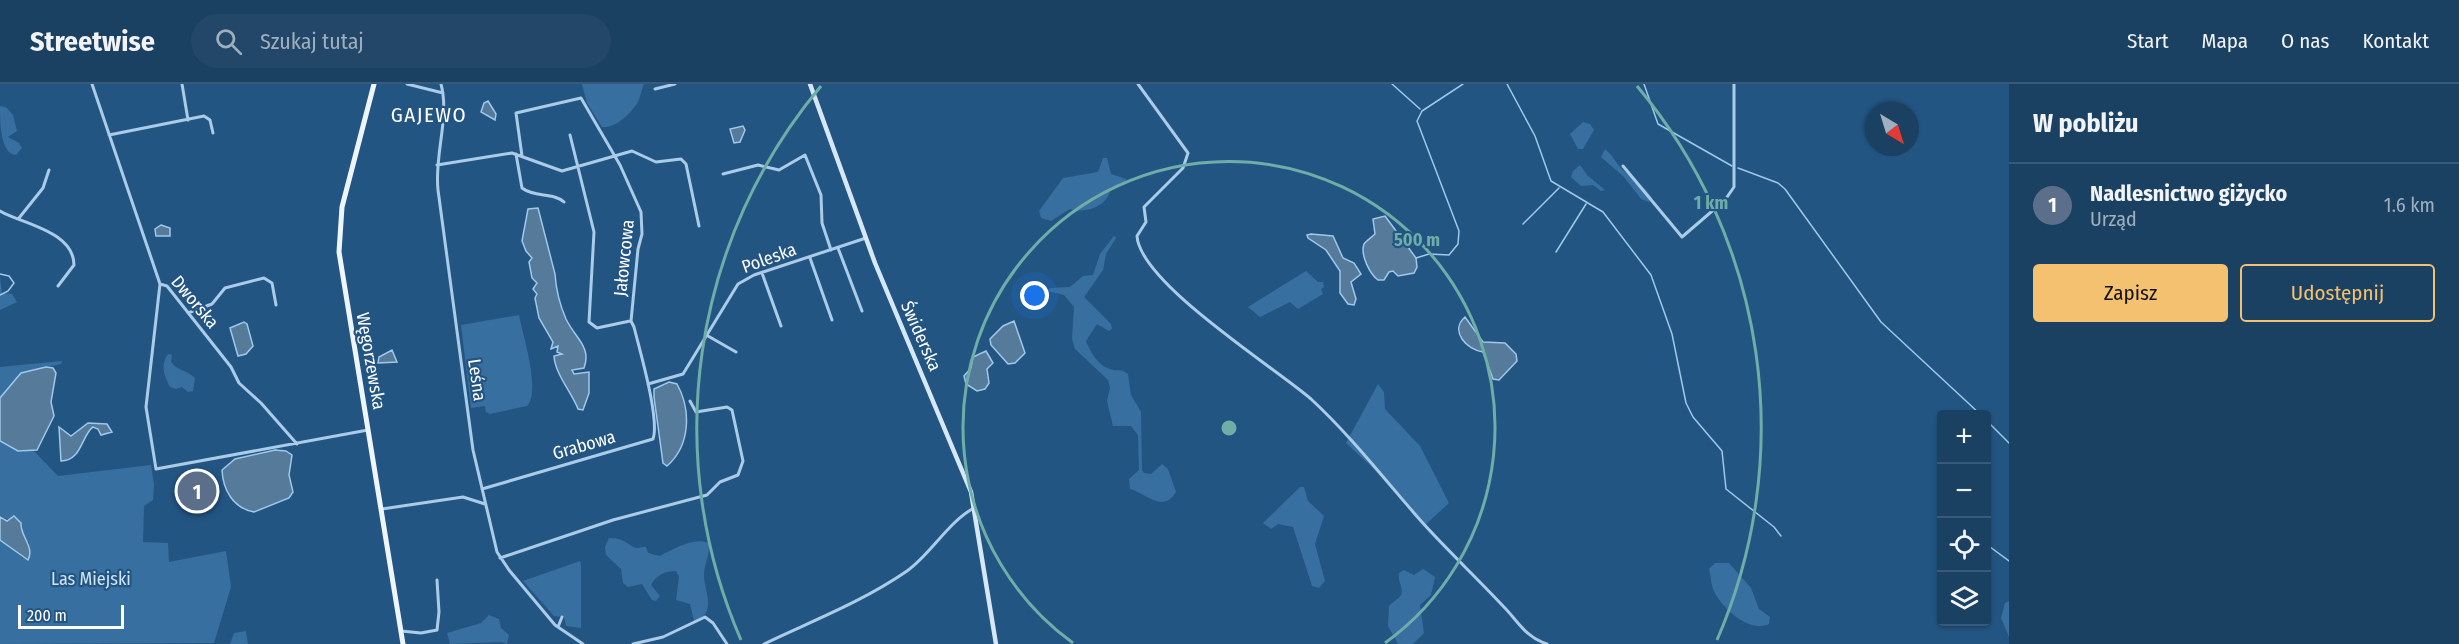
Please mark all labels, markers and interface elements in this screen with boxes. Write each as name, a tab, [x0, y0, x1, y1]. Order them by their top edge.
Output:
search box	[191, 14, 611, 68]
text: Streetwise	[30, 25, 155, 58]
icon: search	[212, 25, 245, 58]
text: Szukaj tutaj	[260, 28, 364, 55]
text: Start	[2127, 28, 2169, 54]
text: Mapa	[2202, 28, 2248, 54]
text: O nas	[2281, 28, 2329, 54]
text: Kontakt	[2362, 28, 2429, 54]
district label: GAJEWO	[391, 102, 467, 128]
north arrow	[1865, 102, 1919, 156]
text: W pobliżu	[2033, 108, 2139, 139]
text: Nadlesnictwo giżycko	[2090, 180, 2287, 207]
text: 1 km	[1694, 192, 1728, 214]
text: 1	[2048, 193, 2057, 217]
text: 1.6 km	[2384, 193, 2435, 217]
text: Urząd	[2090, 207, 2137, 231]
street label: Jałowcowa	[609, 218, 639, 297]
text: 500 m	[1394, 229, 1440, 251]
street label: Poleska	[739, 238, 799, 278]
button: Zapisz	[2033, 264, 2228, 322]
button: Udostępnij	[2240, 264, 2435, 322]
street label: Dworska	[167, 271, 224, 333]
your location	[1020, 281, 1049, 310]
street label: Świderska	[896, 297, 947, 375]
street label: Węgorzewska	[352, 311, 390, 411]
street label: Leśna	[463, 357, 491, 403]
map controls	[1937, 410, 1991, 626]
button: +	[1937, 410, 1991, 464]
centre of rings	[1219, 418, 1239, 438]
street label: Grabowa	[550, 426, 618, 464]
button: −	[1937, 464, 1991, 518]
pin: 1	[178, 468, 216, 514]
button: locate	[1937, 518, 1991, 572]
park label: Las Miejski	[51, 568, 131, 590]
button: layers	[1937, 572, 1991, 626]
scale bar	[18, 602, 124, 630]
text: 200 m	[27, 606, 67, 625]

